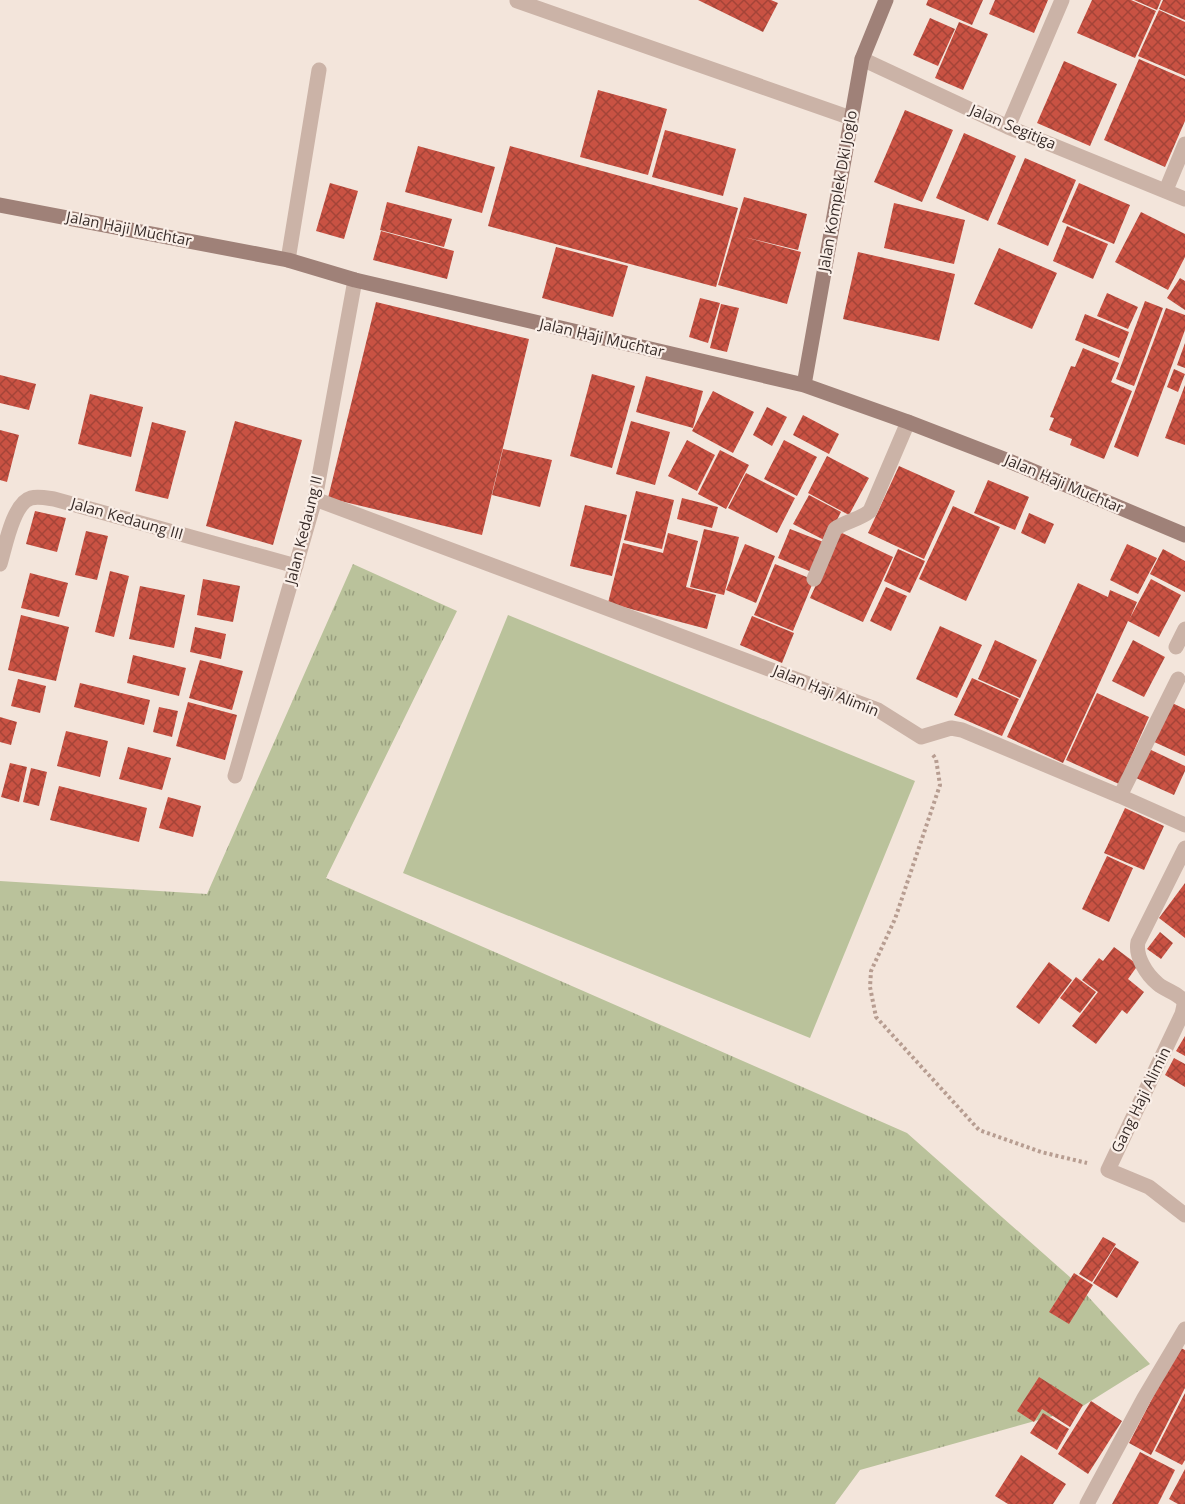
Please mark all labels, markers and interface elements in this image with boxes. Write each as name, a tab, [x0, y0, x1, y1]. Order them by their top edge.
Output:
street label: Jalan Segitiga	[965, 98, 1060, 153]
street label: Jalan Komplek Dki Joglo	[813, 109, 861, 275]
street label: Jalan Haji Muchtar	[63, 206, 194, 250]
street label: Jalan Haji Muchtar	[536, 313, 667, 361]
street label: Jalan Haji Muchtar	[1000, 448, 1127, 517]
street label: Jalan Kedaung II	[279, 473, 326, 588]
street label: Jalan Kedaung III	[67, 492, 186, 544]
street label: Jalan Haji Alimin	[769, 659, 882, 720]
street label: Gang Haji Alimin	[1106, 1043, 1174, 1156]

